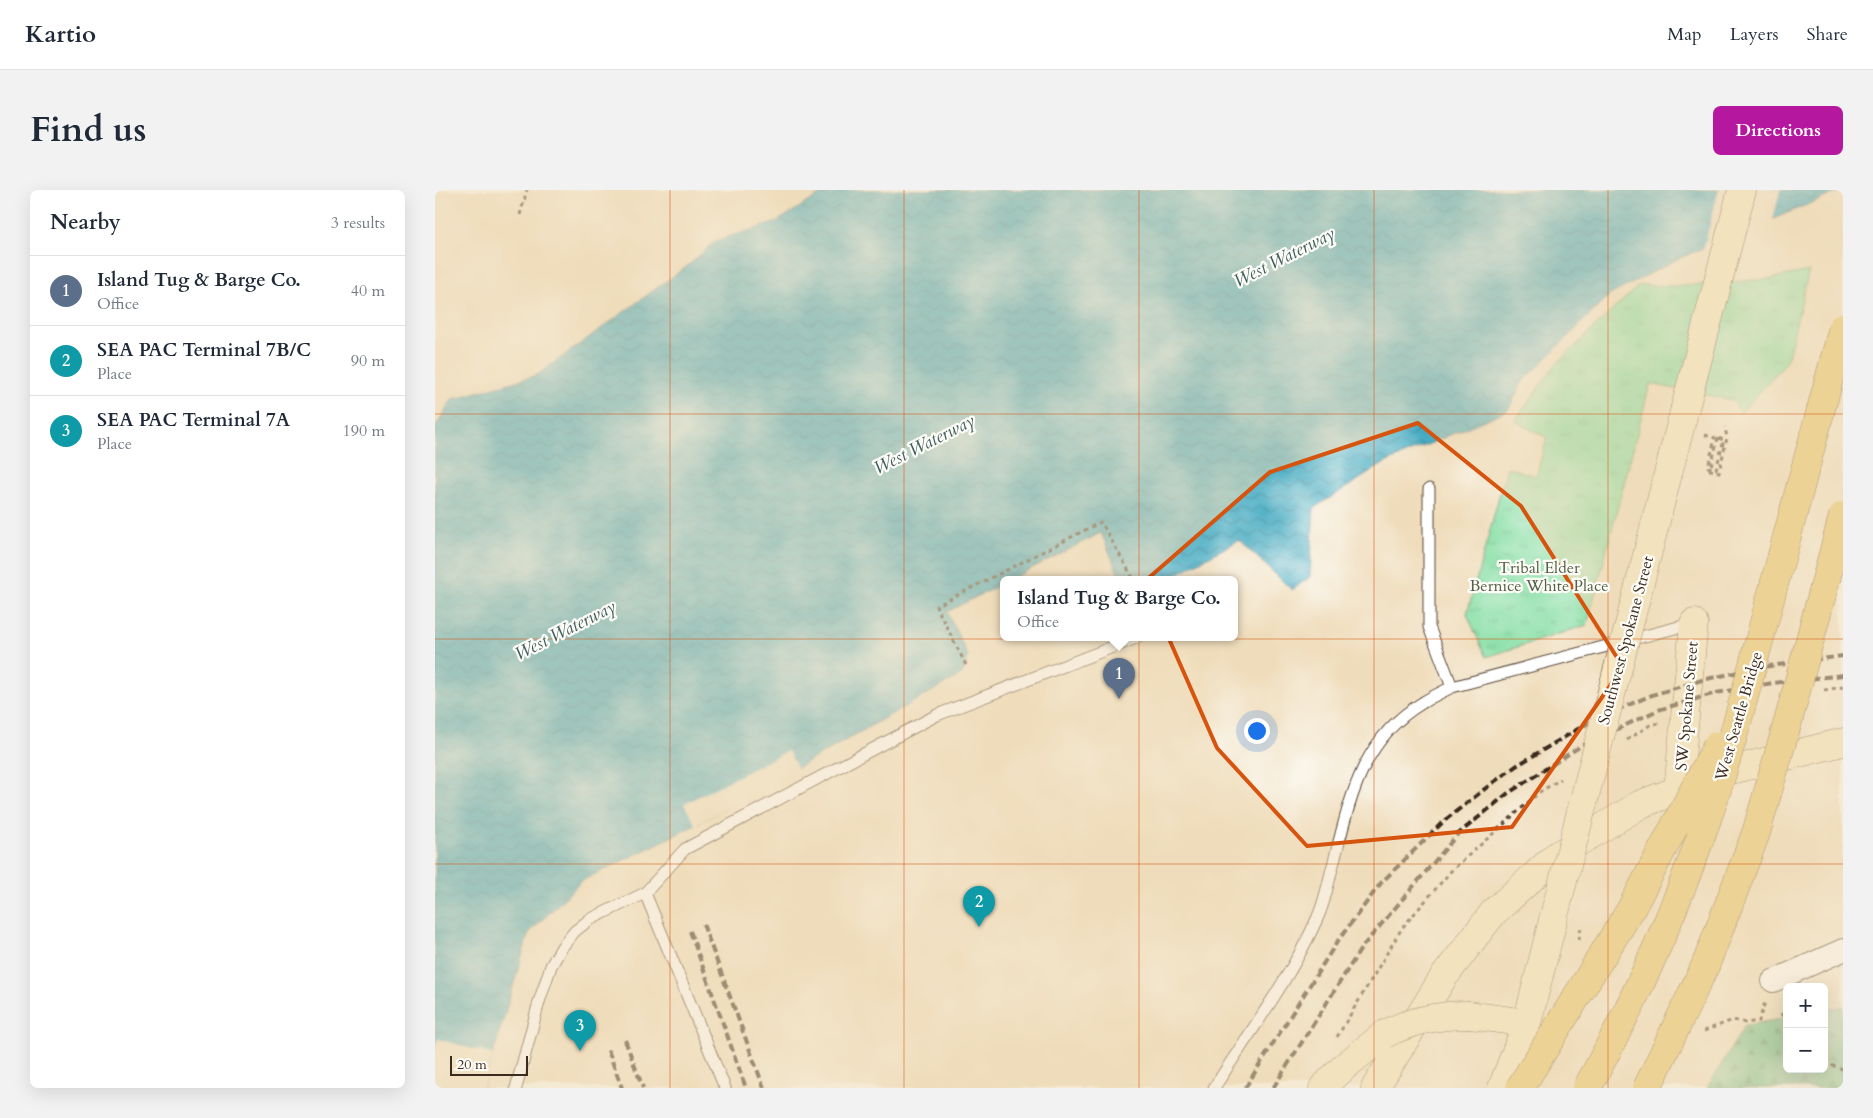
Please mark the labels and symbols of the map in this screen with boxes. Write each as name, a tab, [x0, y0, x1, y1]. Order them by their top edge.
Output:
water label: West Waterway	[1229, 221, 1339, 294]
water label: West Waterway	[869, 408, 979, 481]
street label: Southwest Spokane Street	[1593, 553, 1659, 727]
park label: Tribal Elder Bernice White Place	[1469, 557, 1609, 597]
water label: West Waterway	[510, 594, 620, 667]
street label: SW Spokane Street	[1670, 640, 1704, 772]
street label: West Seattle Bridge	[1710, 649, 1768, 784]
pin: 1	[1103, 658, 1135, 699]
your location	[1244, 718, 1270, 744]
pin: 2	[963, 886, 995, 927]
pin: 3	[564, 1010, 596, 1051]
scale bar	[450, 1053, 527, 1076]

